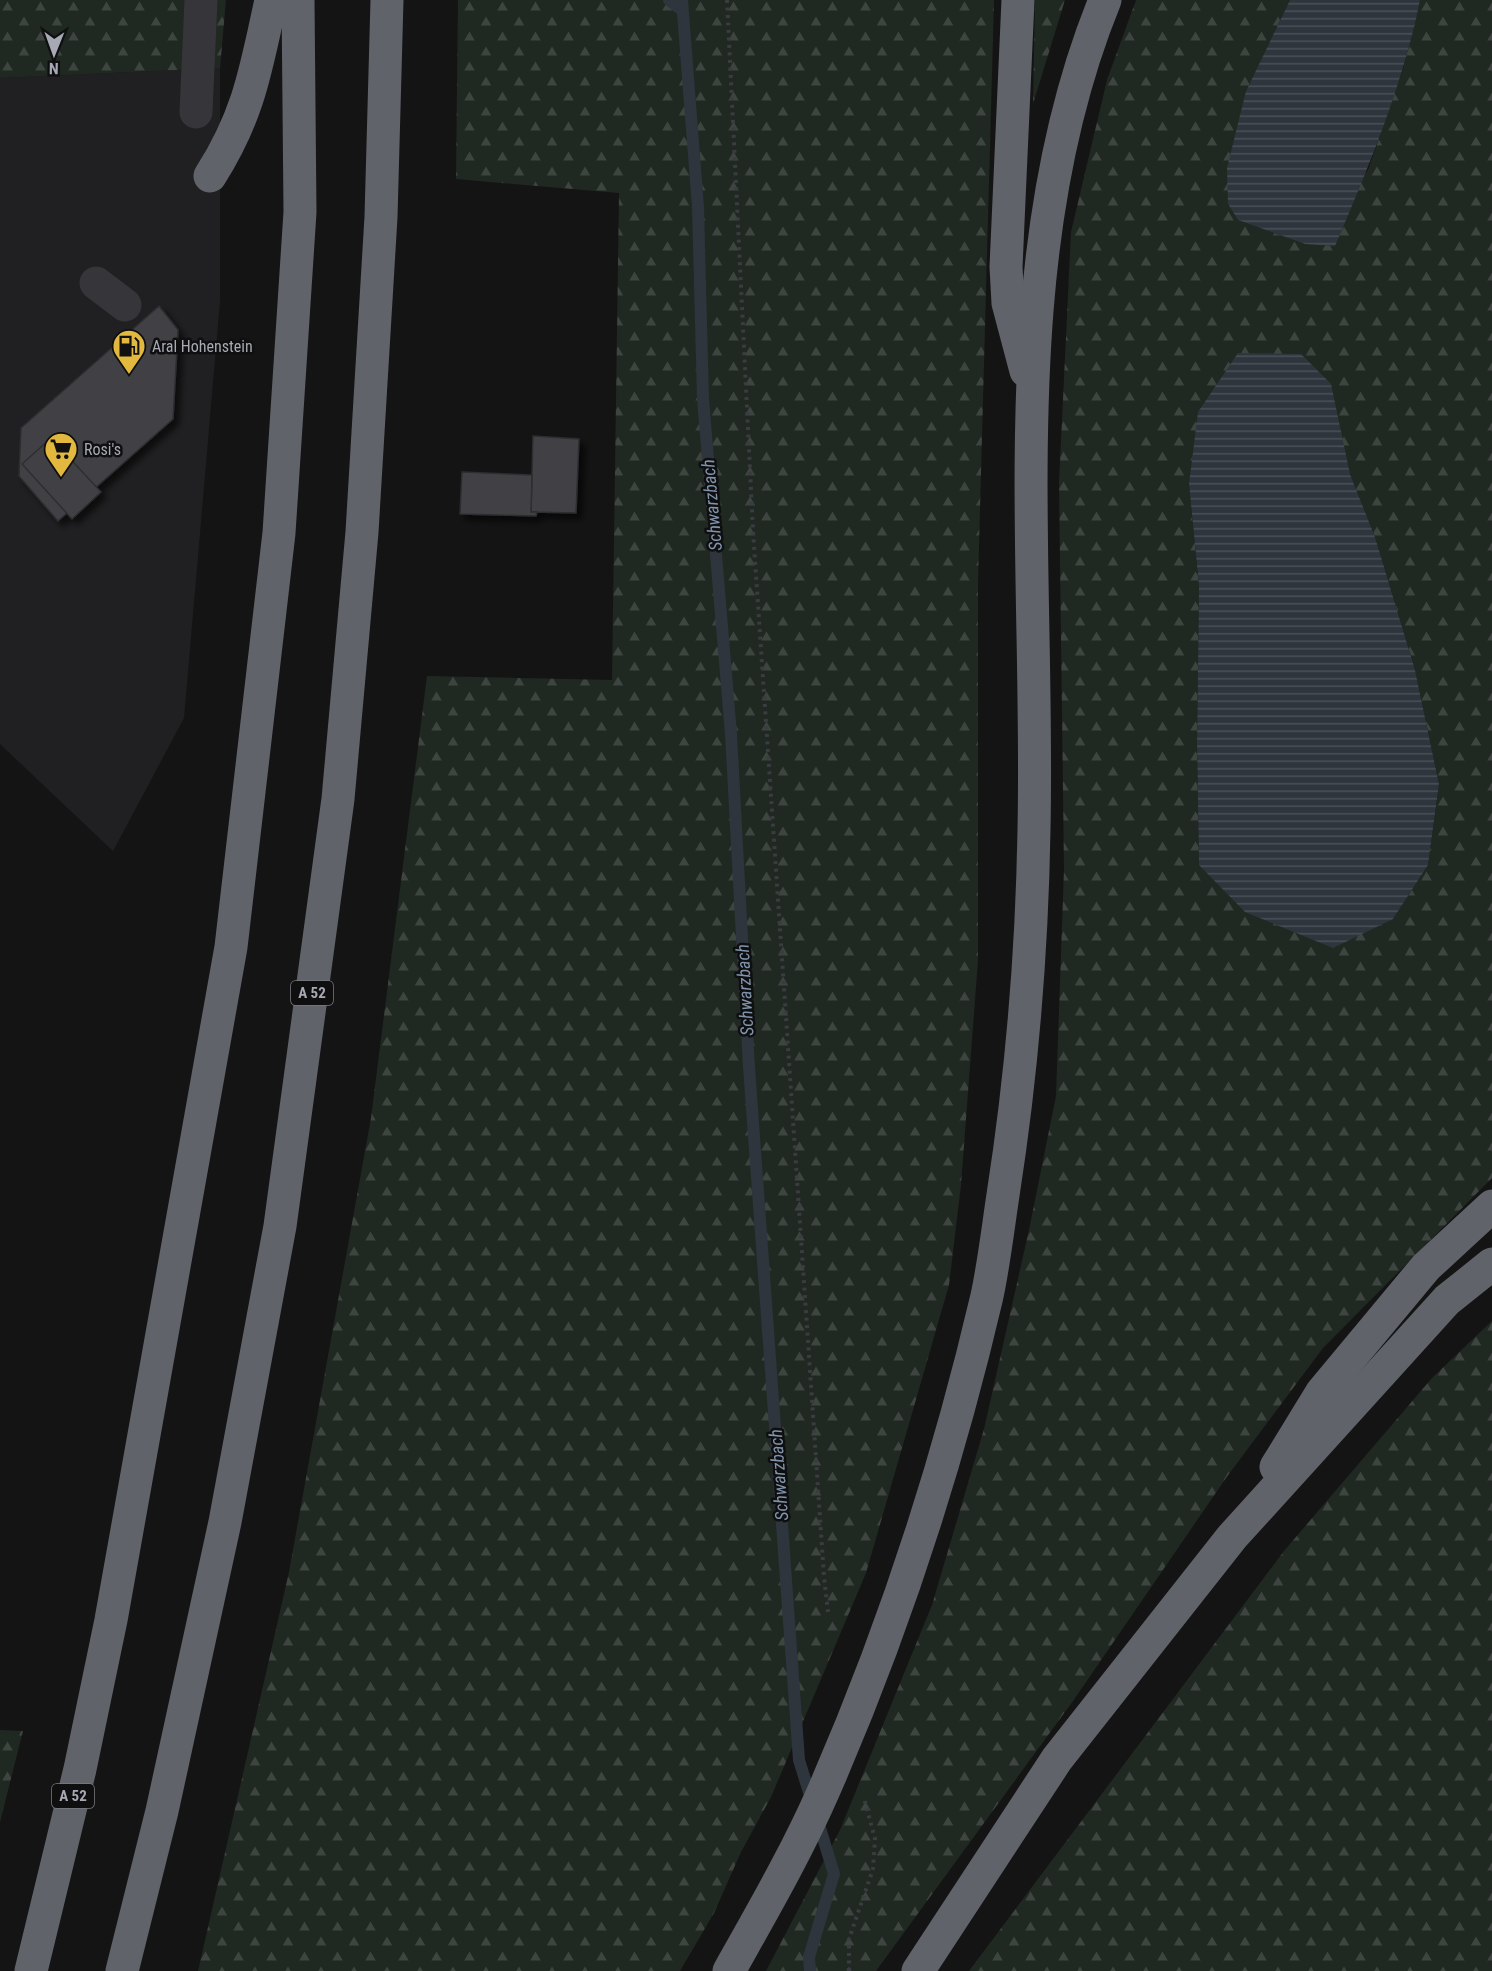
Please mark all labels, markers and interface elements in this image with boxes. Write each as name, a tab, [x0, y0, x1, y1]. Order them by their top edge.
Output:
north arrow	[24, 24, 84, 84]
text: N	[49, 59, 59, 78]
fuel station icon: Aral Hohenstein	[111, 328, 147, 375]
place label: Aral Hohenstein	[152, 337, 253, 356]
supermarket icon: Rosi's	[43, 431, 79, 478]
place label: Rosi's	[84, 440, 121, 459]
water label: Schwarzbach	[697, 458, 726, 552]
water label: Schwarzbach	[732, 944, 757, 1036]
road number: A 52	[291, 981, 333, 1005]
water label: Schwarzbach	[765, 1429, 792, 1522]
road number: A 52	[52, 1784, 94, 1808]

